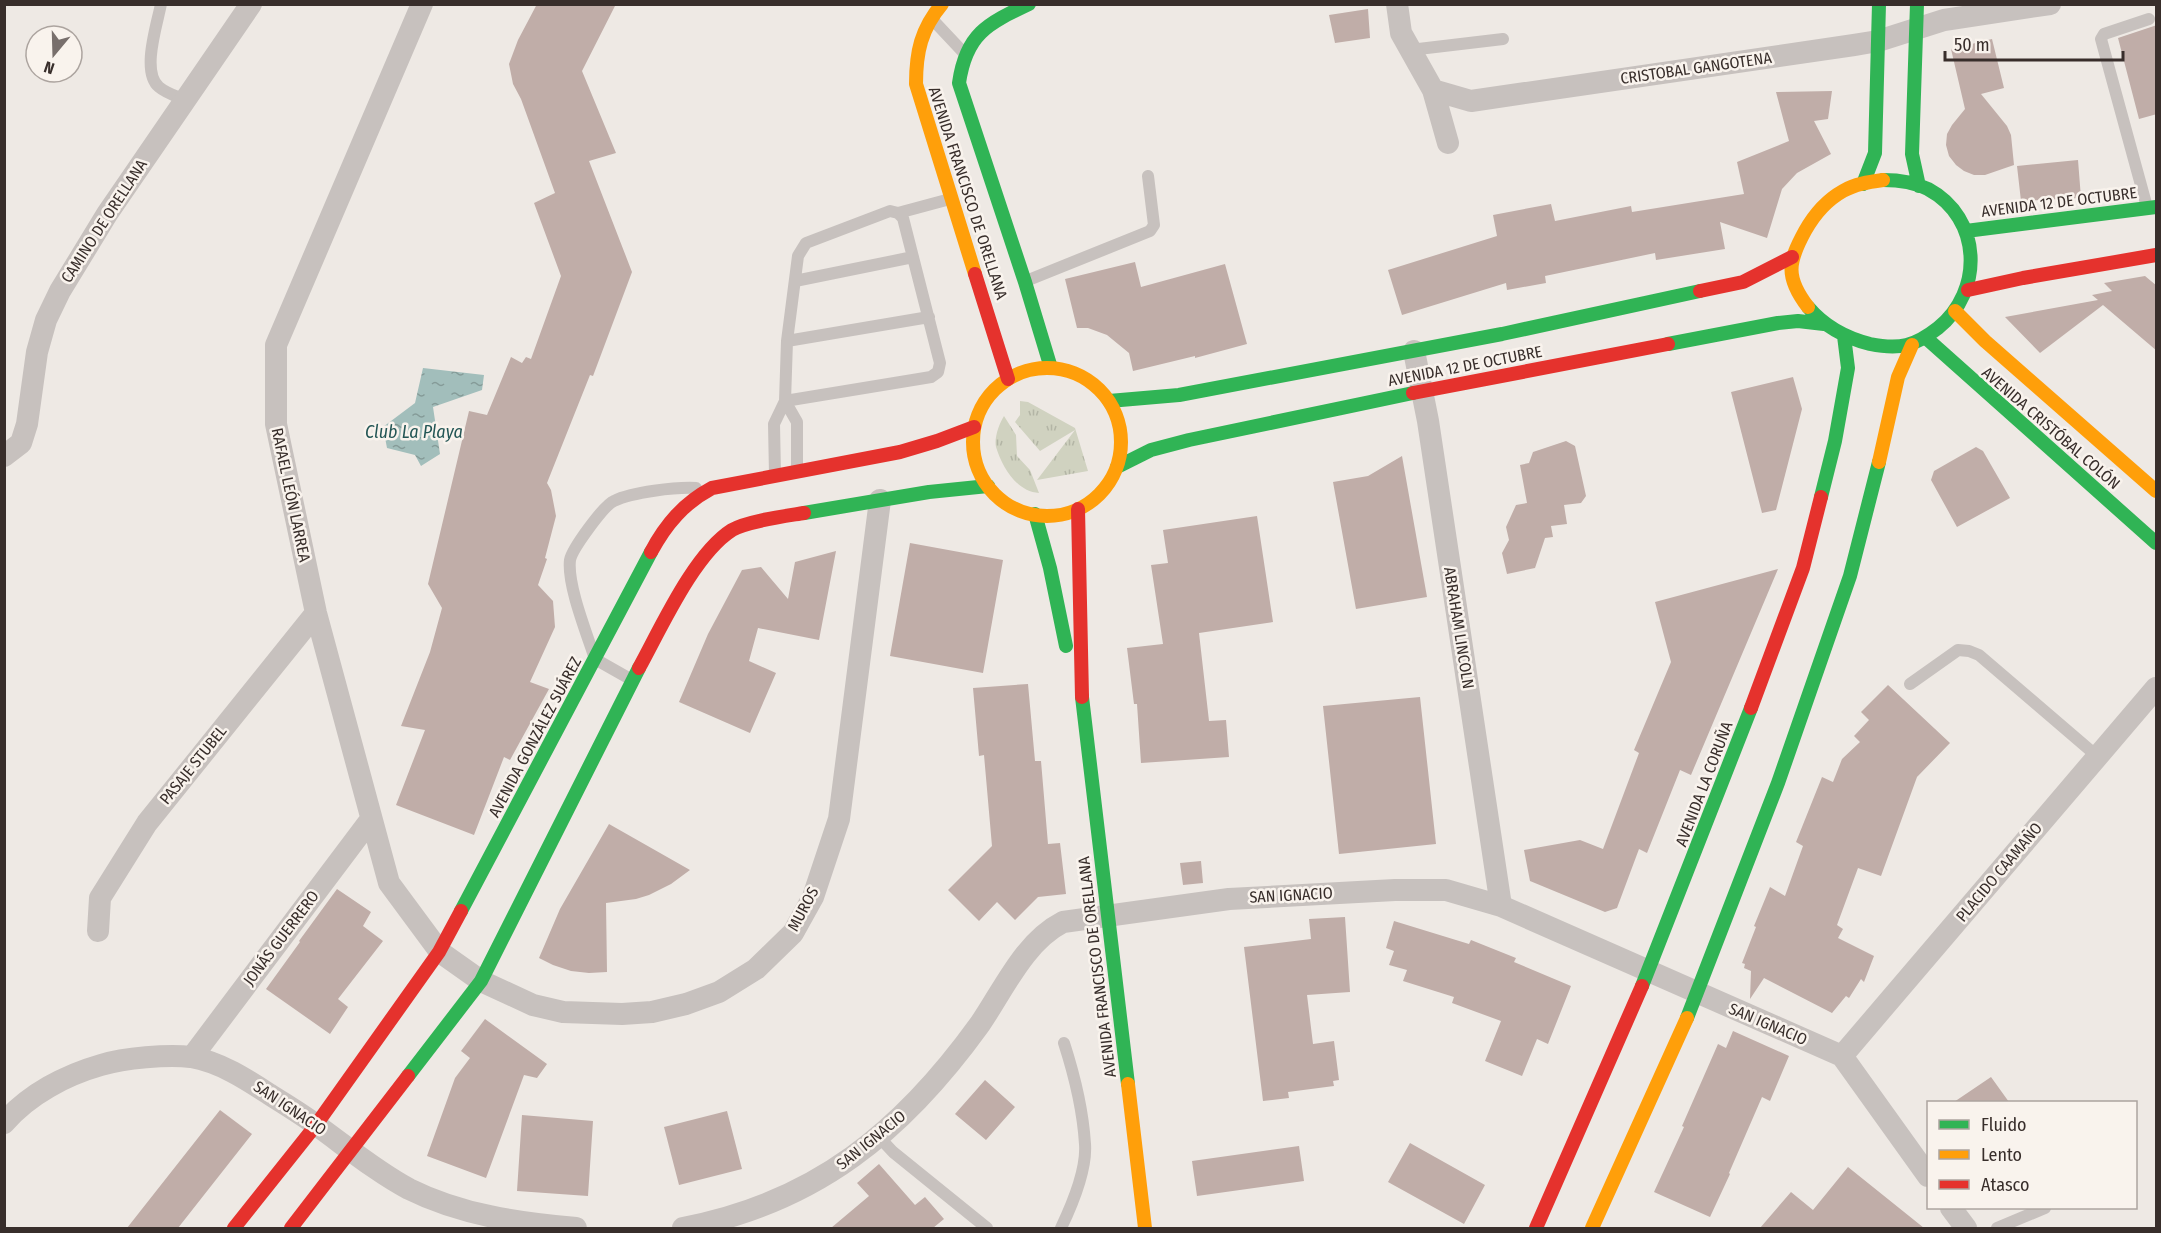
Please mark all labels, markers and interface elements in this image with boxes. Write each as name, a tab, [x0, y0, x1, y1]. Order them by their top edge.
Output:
north arrow	[24, 24, 84, 84]
scale bar	[1945, 24, 2124, 62]
text: 50 m	[1954, 34, 1990, 56]
street label: CRISTOBAL GANGOTENA	[1619, 48, 1773, 88]
text: N	[42, 57, 57, 78]
street label: AVENIDA FRANCISCO DE ORELLANA	[925, 84, 1012, 302]
street label: CAMINO DE ORELLANA	[57, 155, 151, 286]
street label: AVENIDA 12 DE OCTUBRE	[1980, 183, 2138, 221]
street label: AVENIDA 12 DE OCTUBRE	[1386, 342, 1544, 390]
street label: AVENIDA CRISTÓBAL COLÓN	[1978, 363, 2124, 493]
water label: Club La Playa	[365, 421, 463, 443]
street label: RAFAEL LEÓN LARREA	[267, 426, 315, 564]
street label: ABRAHAM LINCOLN	[1440, 566, 1478, 690]
street label: AVENIDA GONZÁLEZ SUÁREZ	[485, 654, 585, 820]
street label: AVENIDA LA CORUÑA	[1671, 718, 1737, 849]
street label: PASAJE STUBEL	[156, 722, 230, 808]
street label: PLACIDO CAAMAÑO	[1952, 819, 2046, 925]
street label: AVENIDA FRANCISCO DE ORELLANA	[1074, 855, 1120, 1079]
street label: SAN IGNACIO	[1249, 883, 1333, 907]
street label: MUROS	[783, 884, 823, 934]
street label: JONÁS GUERRERO	[239, 887, 323, 989]
street label: SAN IGNACIO	[1726, 999, 1810, 1049]
street label: SAN IGNACIO	[250, 1077, 330, 1139]
legend	[1927, 1101, 2137, 1209]
street label: SAN IGNACIO	[833, 1106, 909, 1174]
text: Fluido	[1981, 1114, 2027, 1136]
text: Lento	[1981, 1144, 2022, 1166]
text: Atasco	[1981, 1174, 2029, 1196]

